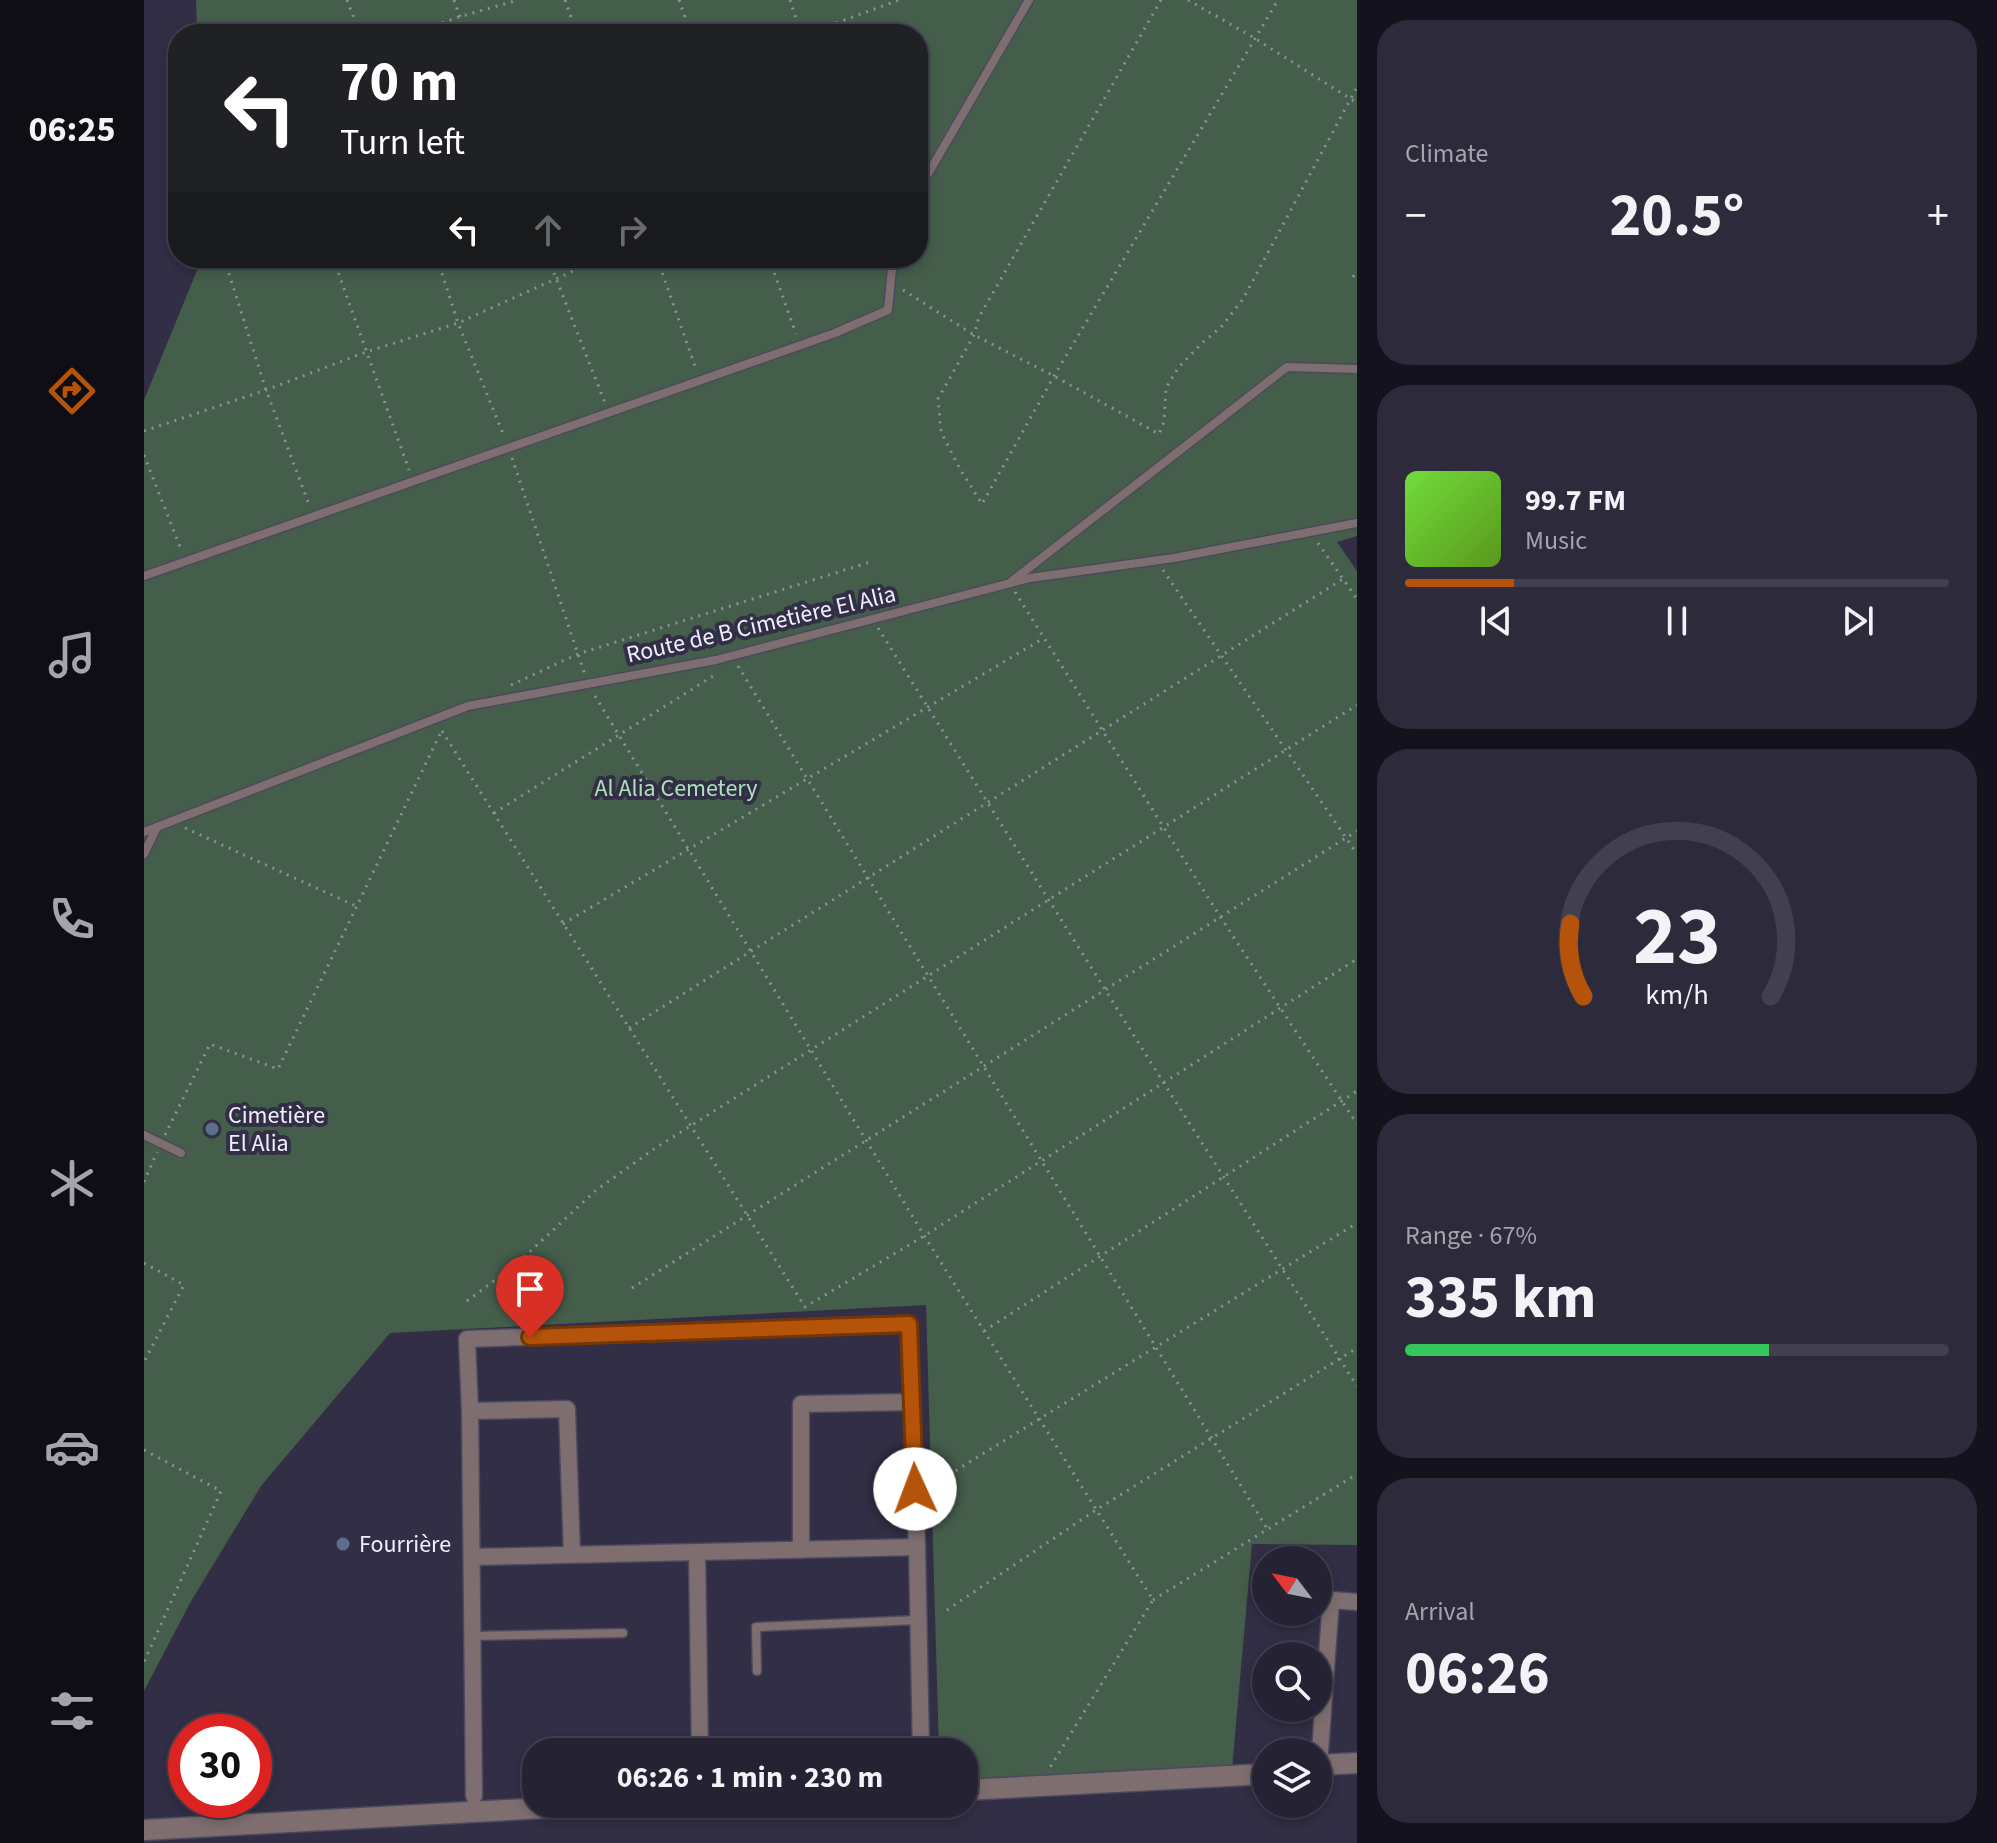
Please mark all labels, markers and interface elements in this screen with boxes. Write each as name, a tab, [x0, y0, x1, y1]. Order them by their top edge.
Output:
text: 70 m	[340, 43, 458, 122]
icon: left	[208, 56, 312, 160]
text: 06:25	[29, 104, 115, 155]
text: Turn left	[340, 117, 465, 168]
text: Climate	[1405, 135, 1489, 172]
text: 20.5°	[1610, 174, 1744, 259]
text: −	[1405, 185, 1427, 248]
text: +	[1927, 185, 1949, 248]
icon: left	[442, 208, 486, 252]
icon: ahead	[526, 208, 570, 252]
icon: right	[610, 208, 654, 252]
icon: directions	[44, 363, 100, 419]
text: 99.7 FM	[1525, 479, 1626, 522]
text: Music	[1525, 522, 1587, 559]
street label: Route de B Cimetière El Alia	[623, 576, 899, 673]
icon: previous	[1474, 599, 1518, 643]
icon: pause	[1655, 599, 1699, 643]
icon: next	[1836, 599, 1880, 643]
icon: music	[44, 627, 100, 683]
park label: Al Alia Cemetery	[595, 771, 757, 806]
text: 23	[1633, 878, 1721, 996]
icon: phone	[44, 891, 100, 947]
text: km/h	[1645, 976, 1709, 1016]
place label: Cimetière El Alia	[228, 1098, 325, 1161]
marker: Cimetière El Alia	[203, 1120, 221, 1138]
icon: climate	[44, 1155, 100, 1211]
text: Range · 67%	[1405, 1217, 1537, 1254]
pin	[496, 1255, 564, 1337]
text: 335 km	[1405, 1256, 1596, 1341]
icon: arrive	[508, 1267, 552, 1311]
icon: car	[44, 1419, 100, 1475]
position arrow	[873, 1447, 957, 1531]
place label: Fourrière	[359, 1527, 451, 1562]
marker: Fourrière	[334, 1535, 352, 1553]
north arrow	[1252, 1546, 1332, 1626]
map controls	[1252, 1546, 1332, 1818]
text: Arrival	[1405, 1593, 1475, 1630]
text: 06:26	[1405, 1632, 1550, 1717]
button: search	[1252, 1642, 1332, 1722]
icon: filters	[44, 1683, 100, 1739]
speed limit sign: 30	[168, 1714, 272, 1818]
button: layers	[1252, 1738, 1332, 1818]
text: 06:26 · 1 min · 230 m	[617, 1756, 883, 1799]

